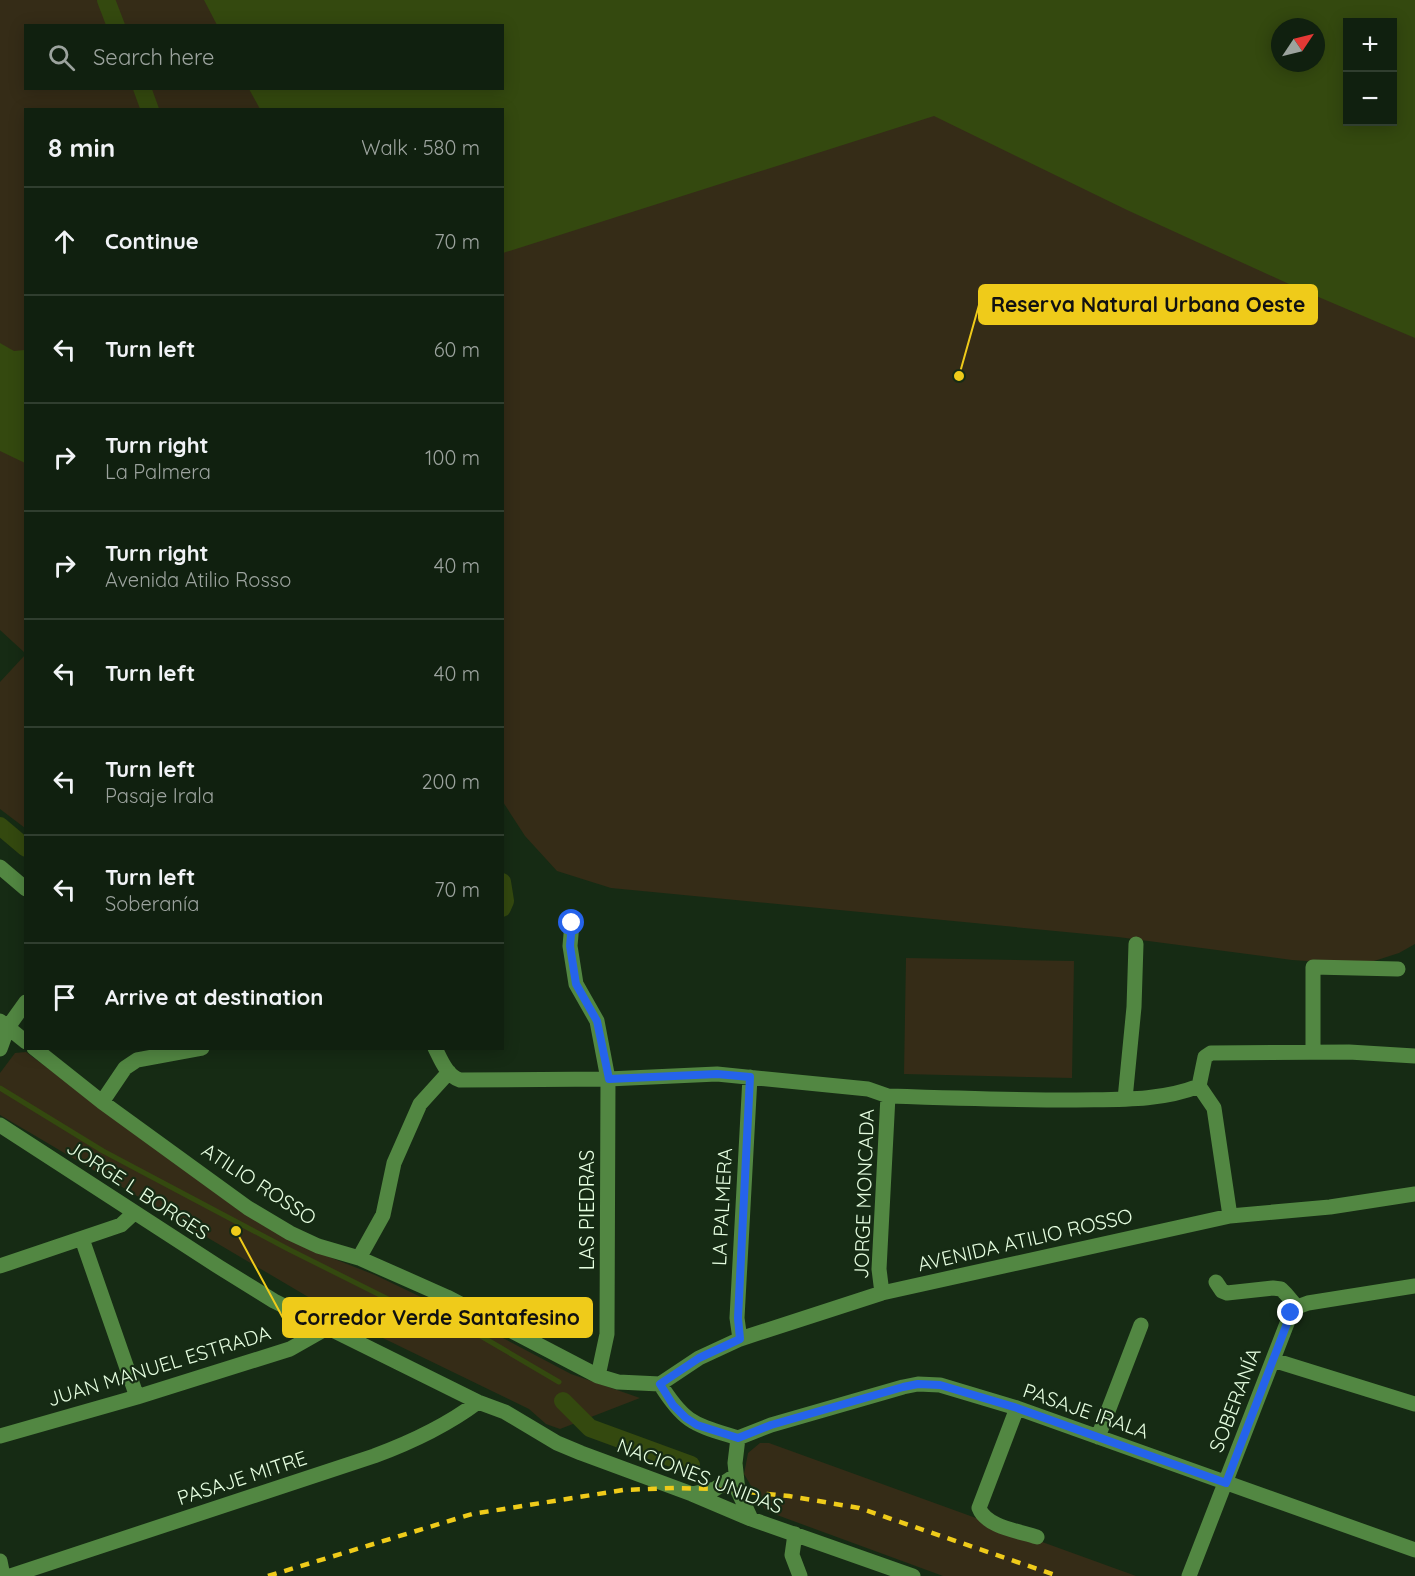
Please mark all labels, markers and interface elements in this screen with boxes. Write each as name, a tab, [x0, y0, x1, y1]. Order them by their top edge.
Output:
north arrow	[1271, 18, 1325, 72]
map controls	[1343, 18, 1397, 126]
button: +	[1343, 18, 1397, 72]
search box	[24, 24, 504, 90]
icon: search	[45, 41, 78, 74]
text: Search here	[93, 43, 214, 71]
button: −	[1343, 72, 1397, 126]
text: 8 min	[48, 131, 115, 164]
text: Walk · 580 m	[361, 135, 480, 160]
icon: ahead	[48, 225, 81, 258]
text: Continue	[105, 227, 199, 255]
text: 70 m	[434, 229, 480, 254]
callout: Reserva Natural Urbana Oeste	[979, 285, 1317, 324]
text: Reserva Natural Urbana Oeste	[991, 291, 1305, 317]
icon: left	[48, 333, 81, 366]
text: Turn left	[105, 335, 195, 363]
text: 60 m	[434, 337, 480, 362]
text: Turn right	[105, 431, 209, 459]
icon: right	[48, 441, 81, 474]
text: 100 m	[425, 445, 480, 470]
text: La Palmera	[105, 459, 211, 484]
text: Turn right	[105, 539, 209, 567]
icon: right	[48, 549, 81, 582]
text: 40 m	[434, 553, 480, 578]
text: Avenida Atilio Rosso	[105, 567, 291, 592]
icon: left	[48, 657, 81, 690]
text: Turn left	[105, 659, 195, 687]
text: 40 m	[434, 661, 480, 686]
text: Turn left	[105, 755, 195, 783]
icon: left	[48, 765, 81, 798]
text: 200 m	[421, 769, 480, 794]
text: Pasaje Irala	[105, 783, 214, 808]
text: Turn left	[105, 863, 195, 891]
icon: left	[48, 873, 81, 906]
text: 70 m	[434, 877, 480, 902]
text: Soberanía	[105, 891, 199, 916]
route start	[558, 909, 584, 935]
icon: arrive	[48, 981, 81, 1014]
text: Arrive at destination	[105, 983, 323, 1011]
street label: JORGE MONCADA	[848, 1108, 879, 1280]
street label: JORGE L BORGES	[62, 1134, 214, 1245]
street label: ATILIO ROSSO	[197, 1137, 321, 1230]
street label: LA PALMERA	[706, 1147, 737, 1267]
street label: LAS PIEDRAS	[574, 1150, 599, 1270]
street label: AVENIDA ATILIO ROSSO	[915, 1203, 1135, 1276]
callout: Corredor Verde Santafesino	[283, 1298, 592, 1337]
route end	[1277, 1299, 1303, 1325]
text: Corredor Verde Santafesino	[294, 1304, 580, 1330]
street label: JUAN MANUEL ESTRADA	[44, 1320, 274, 1411]
street label: SOBERANÍA	[1203, 1344, 1266, 1456]
street label: PASAJE IRALA	[1020, 1377, 1152, 1444]
street label: NACIONES UNIDAS	[614, 1432, 787, 1519]
street label: PASAJE MITRE	[174, 1445, 310, 1510]

